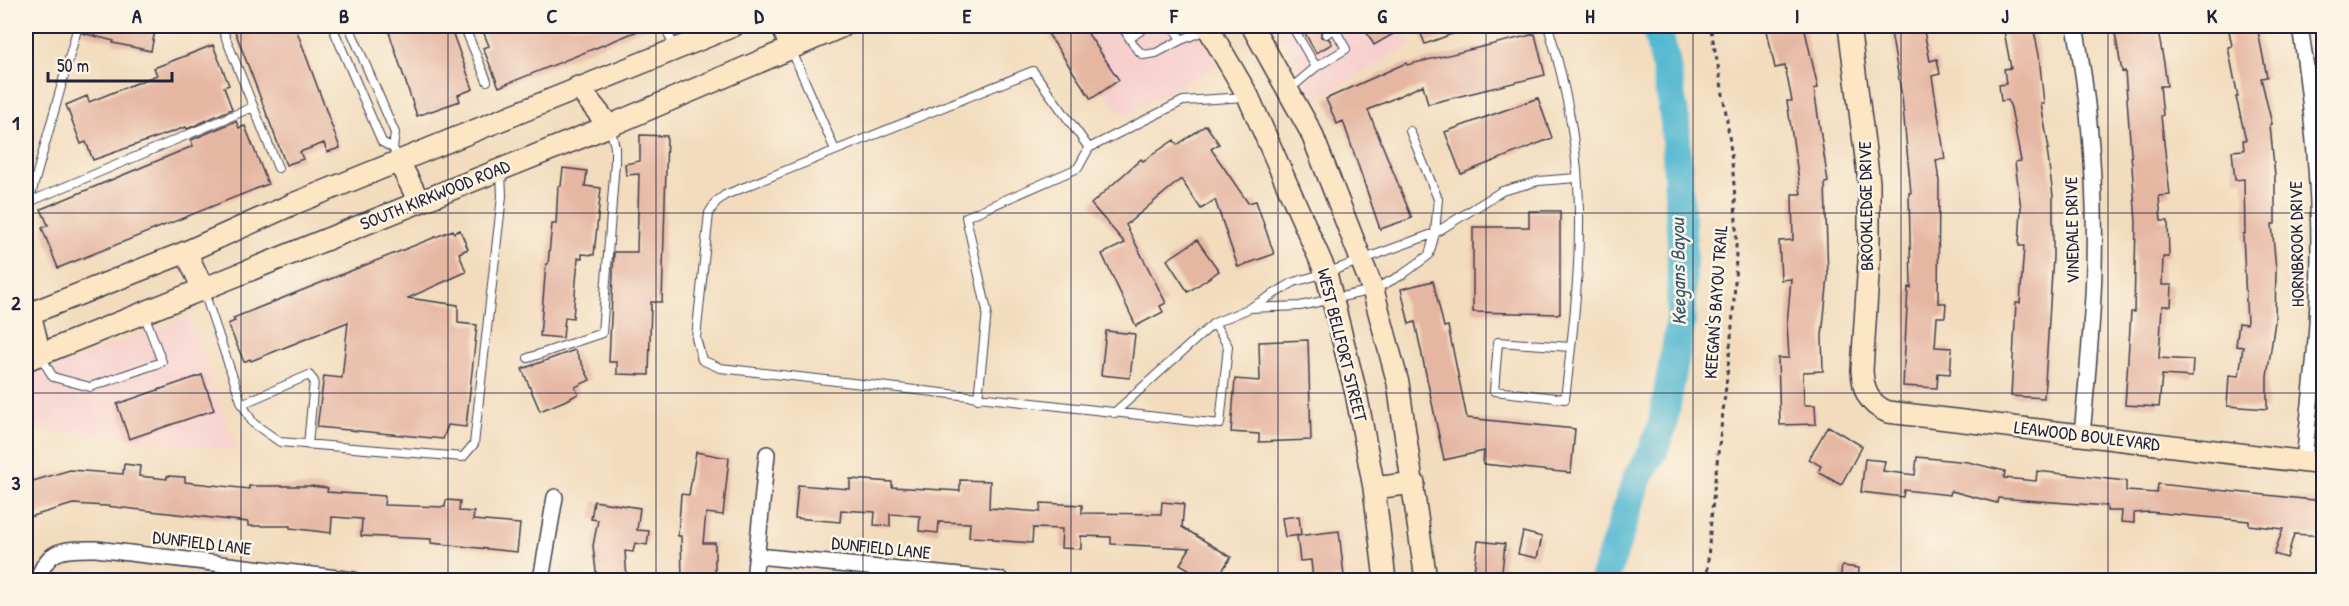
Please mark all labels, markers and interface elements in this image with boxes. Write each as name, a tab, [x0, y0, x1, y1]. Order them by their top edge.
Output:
text: A	[132, 2, 142, 29]
text: B	[339, 2, 349, 29]
text: C	[547, 2, 558, 29]
text: D	[754, 2, 764, 29]
text: E	[963, 2, 972, 29]
text: F	[1169, 2, 1179, 29]
text: G	[1377, 2, 1387, 29]
text: H	[1585, 2, 1595, 29]
text: I	[1795, 2, 1799, 29]
text: J	[2001, 2, 2009, 29]
text: K	[2207, 2, 2218, 29]
scale bar	[48, 45, 172, 83]
text: 50 m	[57, 53, 89, 78]
text: 1	[12, 109, 20, 136]
street label: BROOKLEDGE DRIVE	[1852, 141, 1879, 271]
street label: SOUTH KIRKWOOD ROAD	[356, 153, 514, 236]
street label: VINEDALE DRIVE	[2058, 176, 2085, 284]
street label: HORNBROOK DRIVE	[2283, 181, 2310, 307]
water label: Keegans Bayou	[1663, 216, 1693, 326]
street label: KEEGAN'S BAYOU TRAIL	[1698, 224, 1733, 380]
street label: WEST BELLFORT STREET	[1311, 266, 1374, 425]
text: 2	[11, 289, 21, 316]
street label: LEAWOOD BOULEVARD	[2013, 414, 2162, 457]
text: 3	[12, 469, 21, 496]
street label: DUNFIELD LANE	[151, 524, 253, 561]
street label: DUNFIELD LANE	[830, 530, 932, 565]

